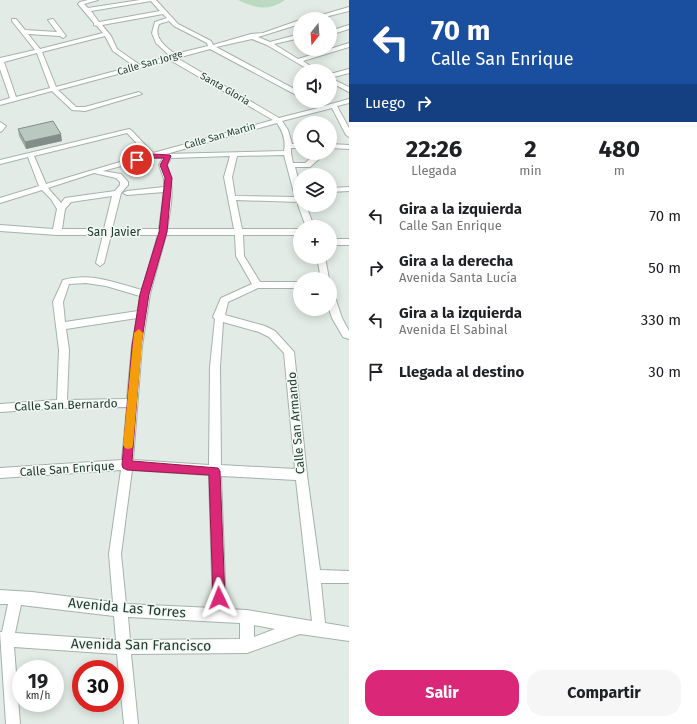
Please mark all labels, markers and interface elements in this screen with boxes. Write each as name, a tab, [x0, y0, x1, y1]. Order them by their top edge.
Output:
north arrow	[293, 12, 337, 56]
map controls	[293, 12, 337, 316]
text: 70 m	[431, 14, 490, 47]
icon: left	[365, 16, 417, 68]
street label: Calle San Jorge	[116, 48, 184, 78]
text: Calle San Enrique	[431, 48, 574, 70]
button: sound	[293, 64, 337, 108]
street label: Santa Gloria	[198, 70, 252, 108]
icon: right	[413, 92, 435, 114]
text: Luego	[365, 94, 405, 112]
button: search	[293, 116, 337, 160]
street label: Calle San Martin	[183, 120, 257, 152]
text: 22:26	[406, 135, 462, 163]
text: 2	[524, 135, 537, 163]
text: 480	[599, 135, 640, 163]
pin	[120, 143, 154, 177]
icon: arrive	[126, 149, 148, 171]
text: Llegada	[411, 163, 457, 178]
text: min	[519, 163, 542, 178]
text: m	[614, 163, 625, 178]
button: layers	[293, 168, 337, 212]
text: Gira a la izquierda	[399, 200, 522, 218]
icon: left	[365, 205, 387, 227]
text: 70 m	[649, 207, 681, 225]
text: Calle San Enrique	[399, 218, 502, 233]
button: +	[293, 220, 337, 264]
street label: San Javier	[87, 225, 141, 239]
text: Gira a la derecha	[399, 252, 513, 270]
icon: right	[365, 257, 387, 279]
text: 50 m	[648, 259, 681, 277]
text: Avenida Santa Lucía	[399, 270, 517, 285]
button: −	[293, 272, 337, 316]
text: Gira a la izquierda	[399, 304, 522, 322]
icon: left	[365, 309, 387, 331]
text: 330 m	[641, 311, 681, 329]
text: Avenida El Sabinal	[399, 322, 508, 337]
icon: arrive	[365, 361, 387, 383]
text: Llegada al destino	[399, 363, 524, 381]
text: 30 m	[648, 363, 681, 381]
street label: Calle San Armando	[285, 371, 307, 475]
street label: Calle San Bernardo	[14, 396, 118, 414]
street label: Calle San Enrique	[19, 459, 115, 479]
position arrow	[198, 577, 240, 619]
street label: Avenida Las Torres	[67, 594, 187, 622]
street label: Avenida San Francisco	[71, 635, 211, 655]
speed limit sign: 30	[72, 660, 124, 712]
text: 19	[28, 669, 48, 693]
button: Salir	[365, 670, 519, 716]
button: Compartir	[527, 670, 681, 716]
text: km/h	[26, 690, 50, 702]

